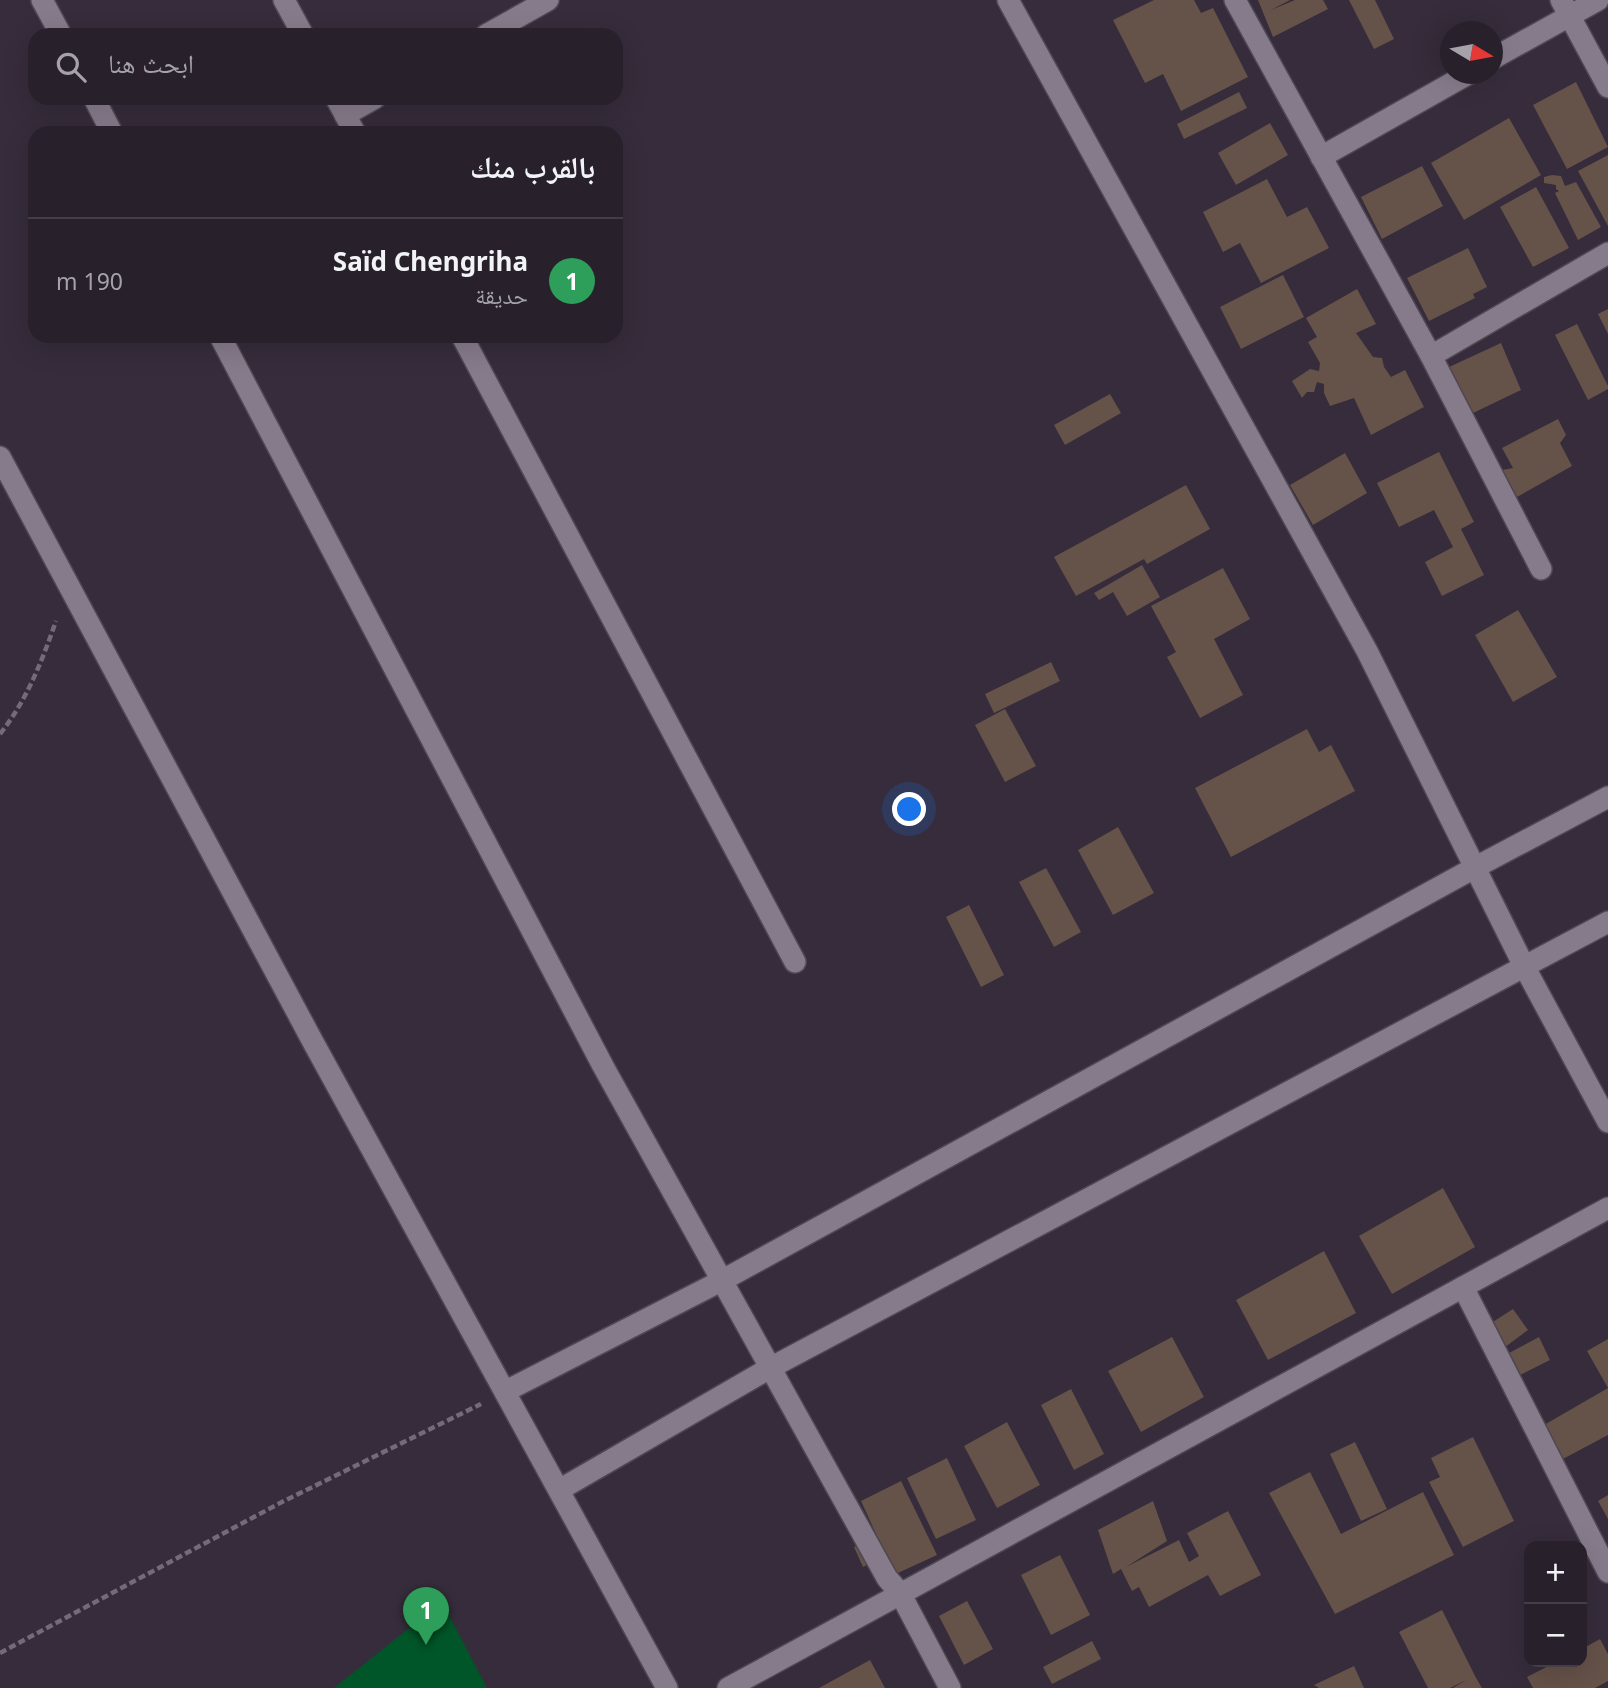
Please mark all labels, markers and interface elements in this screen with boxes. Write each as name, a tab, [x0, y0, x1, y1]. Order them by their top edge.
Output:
north arrow	[1440, 21, 1503, 84]
search box	[28, 28, 623, 105]
text: ابحث هنا	[108, 45, 194, 81]
icon: search	[52, 48, 90, 86]
text: بالقرب منك	[470, 146, 595, 187]
text: Saïd Chengriha	[333, 243, 528, 279]
text: 190 m	[56, 265, 123, 297]
text: 1	[565, 265, 579, 297]
text: حديقة	[475, 279, 528, 311]
your location	[892, 792, 926, 826]
map controls	[1524, 1541, 1587, 1667]
button: +	[1524, 1541, 1587, 1604]
pin: 1	[403, 1587, 449, 1645]
button: −	[1524, 1604, 1587, 1667]

